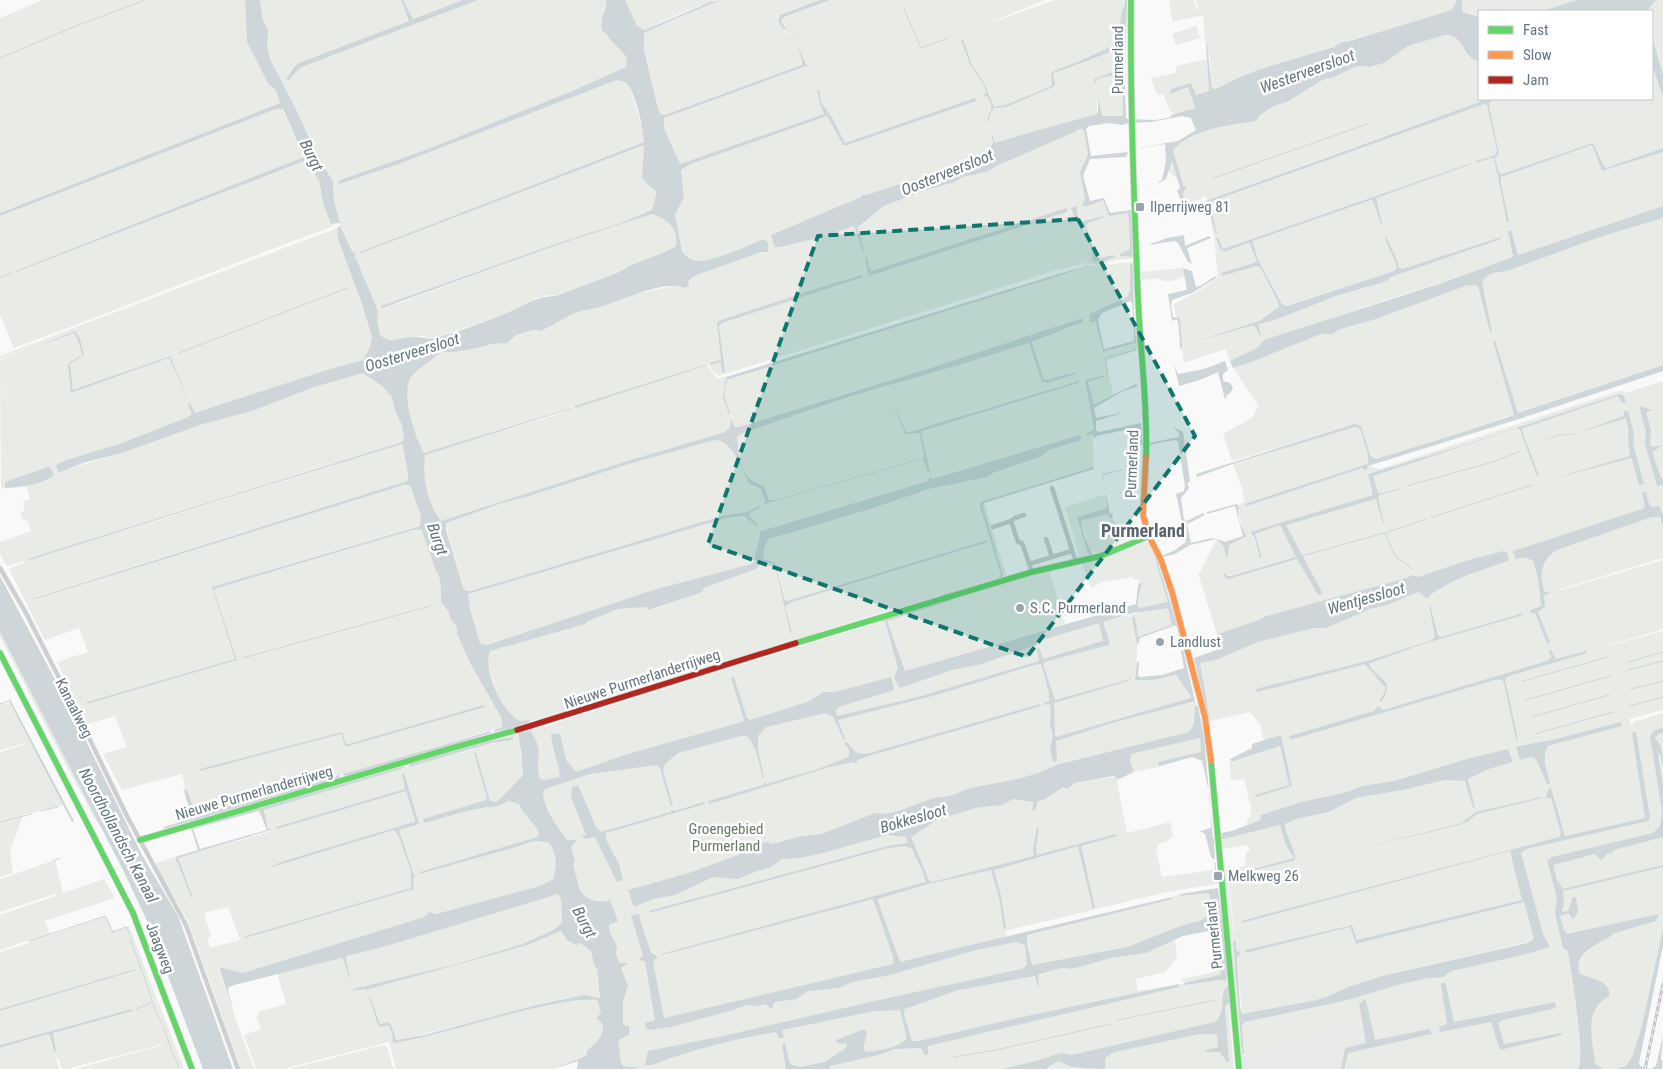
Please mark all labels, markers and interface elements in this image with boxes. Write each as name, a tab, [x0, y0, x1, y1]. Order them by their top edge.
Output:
legend	[1478, 10, 1653, 100]
text: Fast	[1523, 21, 1548, 39]
street label: Purmerland	[1109, 26, 1127, 94]
water label: Westerveersloot	[1257, 45, 1357, 97]
text: Slow	[1523, 46, 1552, 64]
text: Jam	[1523, 71, 1549, 89]
water label: Burgt	[296, 136, 327, 174]
water label: Oosterveersloot	[898, 145, 996, 200]
place label: Ilperrijweg 81	[1150, 198, 1230, 216]
marker: Ilperrijweg 81	[1134, 201, 1146, 213]
water label: Oosterveersloot	[363, 329, 462, 376]
street label: Purmerland	[1122, 430, 1142, 498]
district label: Purmerland	[1101, 520, 1185, 541]
water label: Burgt	[423, 521, 452, 558]
water label: Wentjessloot	[1325, 578, 1407, 619]
place label: S.C. Purmerland	[1030, 599, 1126, 617]
marker: S.C. Purmerland	[1014, 602, 1026, 614]
place label: Landlust	[1170, 633, 1221, 651]
marker: Landlust	[1154, 636, 1166, 648]
street label: Nieuwe Purmerlanderrijweg	[562, 645, 722, 713]
street label: Kanaalweg	[51, 675, 97, 741]
street label: Nieuwe Purmerlanderrijweg	[173, 762, 335, 824]
water label: Noordhollandsch Kanaal	[75, 765, 162, 906]
water label: Bokkesloot	[878, 800, 949, 837]
park label: Groengebied Purmerland	[689, 820, 763, 855]
place label: Melkweg 26	[1228, 867, 1299, 885]
marker: Melkweg 26	[1212, 870, 1224, 882]
street label: Purmerland	[1201, 900, 1227, 970]
water label: Burgt	[568, 903, 601, 942]
street label: Jaagweg	[142, 920, 178, 976]

